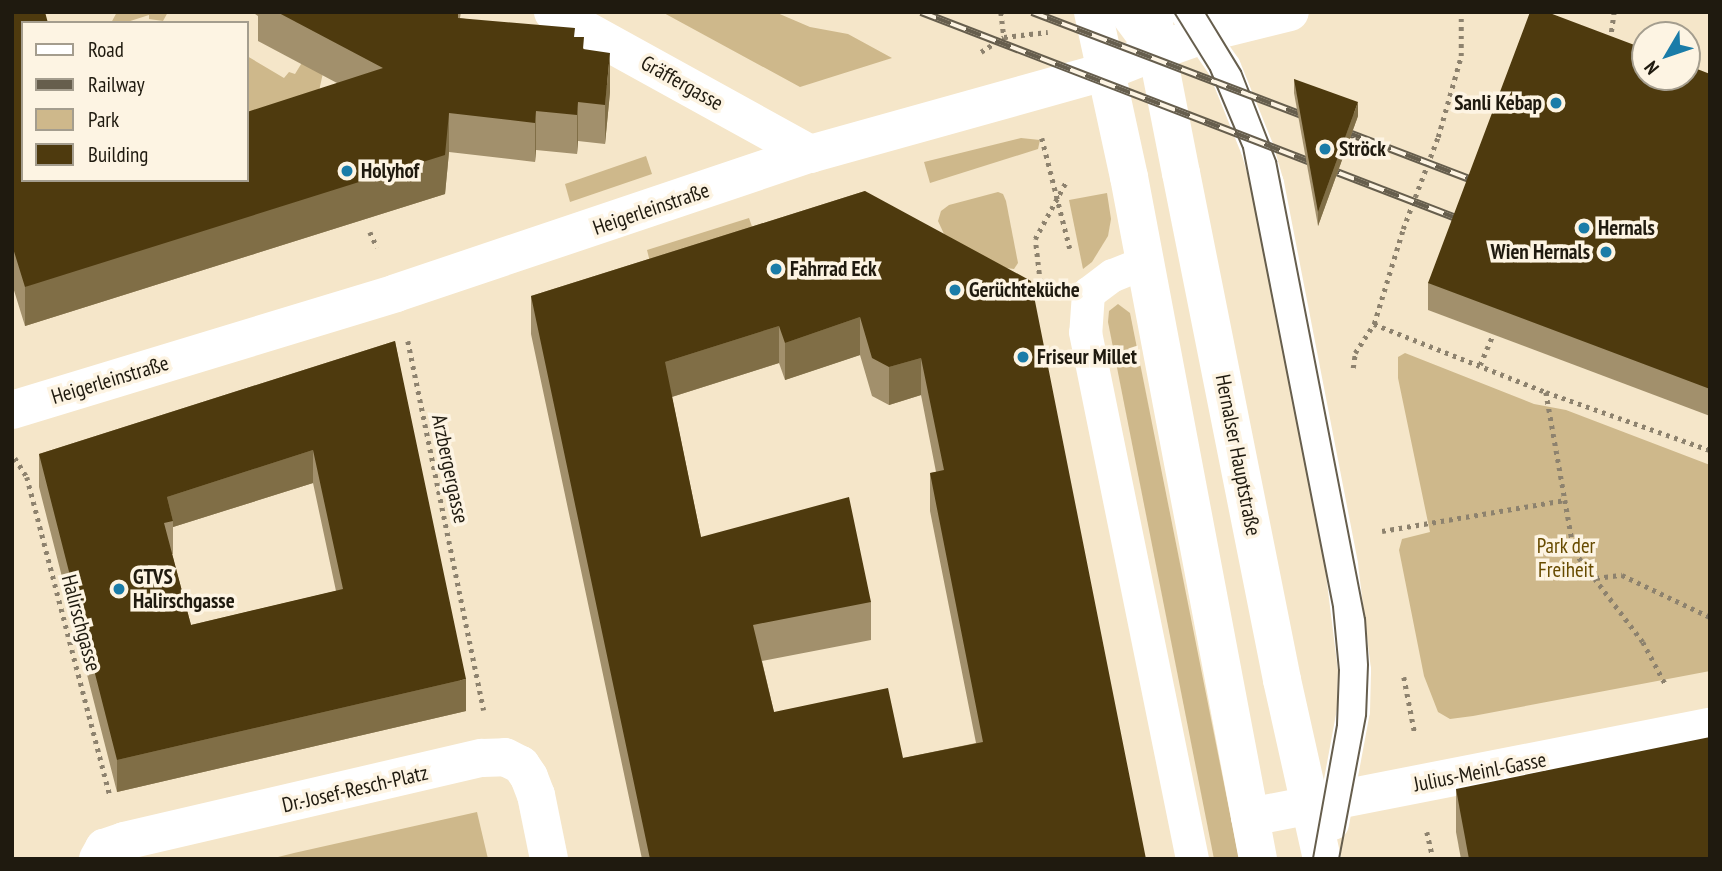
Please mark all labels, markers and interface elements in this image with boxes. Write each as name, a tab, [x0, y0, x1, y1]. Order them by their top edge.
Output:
legend	[21, 21, 248, 182]
north arrow	[1631, 21, 1701, 91]
text: Road	[88, 36, 124, 63]
street label: Gräffergasse	[637, 50, 727, 116]
text: N	[1639, 56, 1664, 80]
text: Railway	[88, 71, 145, 98]
place label: Sanli Kebap	[1454, 90, 1542, 116]
marker: Sanli Kebap	[1548, 95, 1564, 111]
text: Park	[88, 106, 119, 133]
place label: Ströck	[1339, 136, 1386, 162]
text: Building	[88, 141, 148, 168]
marker: Ströck	[1317, 141, 1333, 157]
place label: Holyhof	[361, 158, 419, 184]
marker: Holyhof	[339, 163, 355, 179]
street label: Heigerleinstraße	[590, 177, 712, 241]
place label: Hernals	[1598, 215, 1655, 241]
marker: Hernals	[1576, 220, 1592, 236]
place label: Wien Hernals	[1491, 239, 1590, 265]
marker: Wien Hernals	[1596, 242, 1616, 262]
place label: Fahrrad Eck	[790, 256, 877, 282]
marker: Fahrrad Eck	[768, 261, 784, 277]
place label: Gerüchteküche	[969, 277, 1080, 303]
marker: Gerüchteküche	[947, 282, 963, 298]
place label: Friseur Millet	[1037, 344, 1137, 370]
marker: Friseur Millet	[1015, 349, 1031, 365]
street label: Heigerleinstraße	[48, 350, 172, 410]
street label: Hernalser Hauptstraße	[1210, 372, 1266, 538]
street label: Arzbergergasse	[426, 412, 474, 526]
park label: Park der Freiheit	[1536, 533, 1596, 583]
place label: GTVS Halirschgasse	[133, 564, 235, 614]
street label: Halirschgasse	[56, 572, 106, 674]
marker: GTVS Halirschgasse	[111, 581, 127, 597]
street label: Julius-Meinl-Gasse	[1412, 747, 1548, 797]
street label: Dr.-Josef-Resch-Platz	[280, 760, 430, 818]

